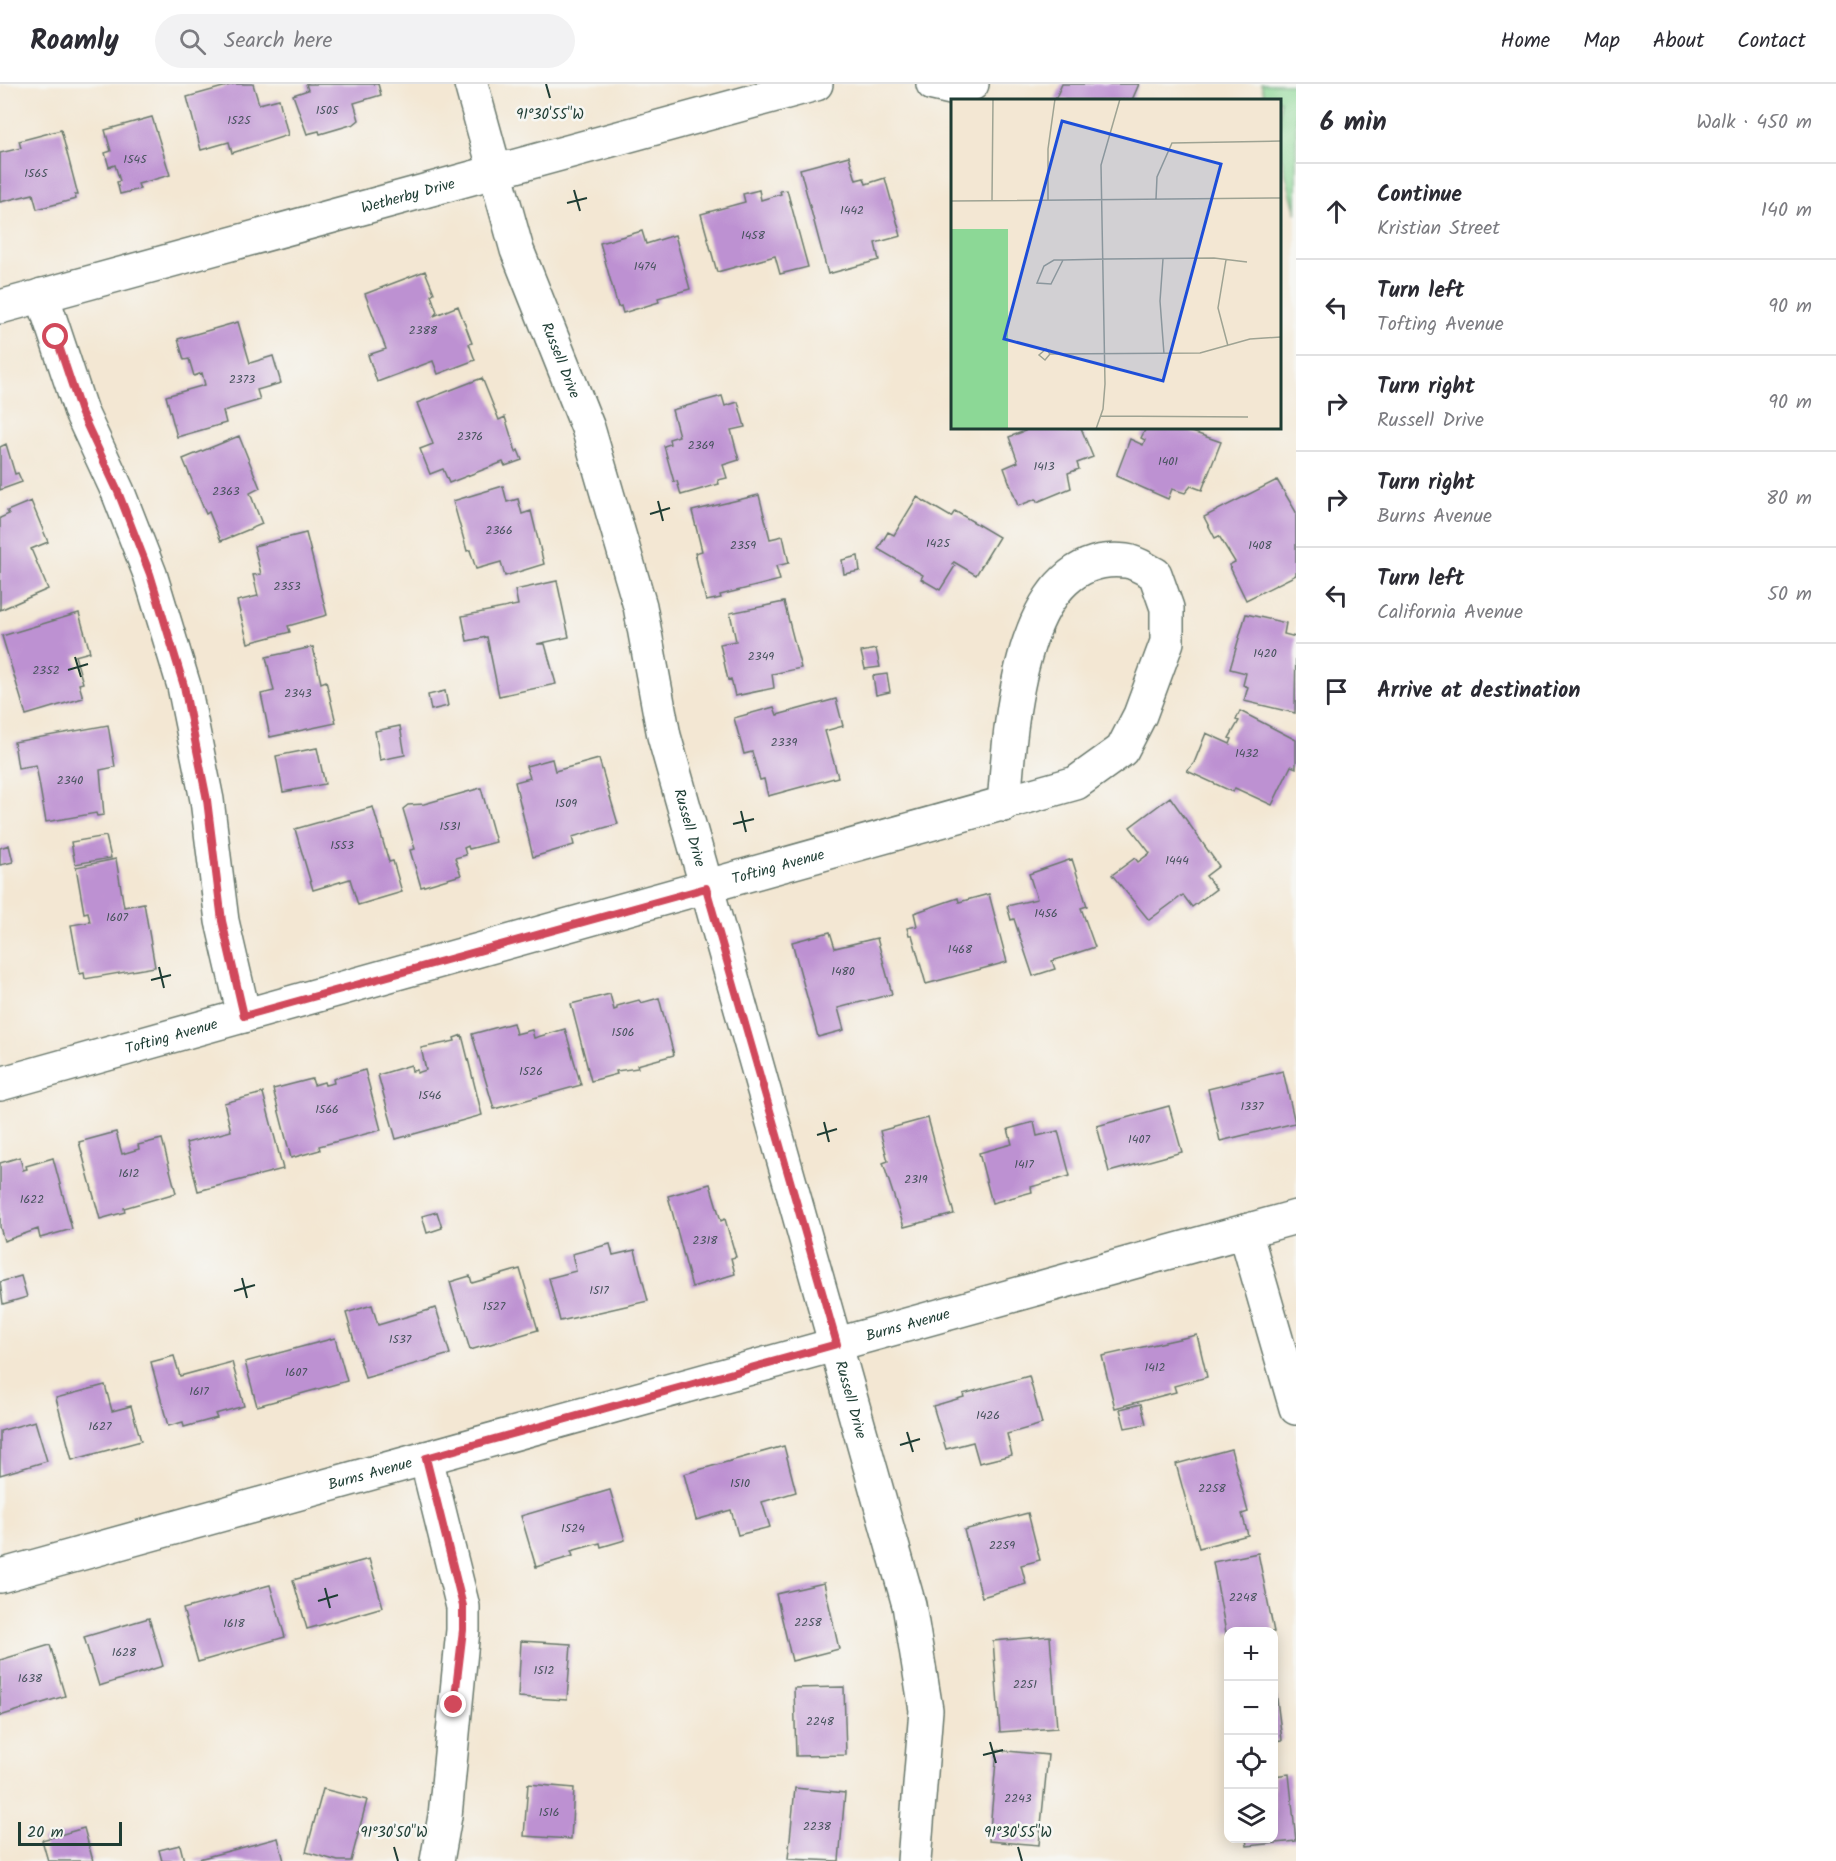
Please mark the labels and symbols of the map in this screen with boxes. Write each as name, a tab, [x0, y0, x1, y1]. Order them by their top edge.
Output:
inset map	[951, 99, 1281, 429]
house number: 1505	[316, 101, 340, 120]
text: 91°30'55"W	[516, 103, 584, 127]
house number: 1525	[227, 111, 252, 130]
house number: 1545	[123, 150, 148, 169]
house number: 1565	[24, 164, 49, 183]
street label: Wetherby Drive	[359, 172, 458, 221]
house number: 1442	[840, 201, 864, 220]
house number: 1458	[741, 226, 766, 245]
house number: 1474	[634, 257, 657, 276]
street label: Russell Drive	[534, 319, 586, 403]
house number: 2388	[409, 321, 438, 340]
route start	[42, 323, 68, 349]
house number: 2373	[229, 370, 255, 389]
house number: 2376	[457, 427, 483, 446]
house number: 2369	[688, 436, 714, 455]
house number: 1401	[1158, 452, 1178, 471]
house number: 1413	[1033, 457, 1055, 476]
house number: 2363	[212, 482, 240, 501]
house number: 2366	[485, 521, 513, 540]
house number: 1425	[926, 534, 951, 553]
house number: 2359	[730, 536, 756, 555]
house number: 1408	[1248, 536, 1273, 555]
house number: 2353	[273, 577, 301, 596]
house number: 1420	[1253, 644, 1277, 663]
house number: 2349	[748, 647, 774, 666]
house number: 2352	[32, 661, 60, 680]
house number: 2343	[284, 684, 312, 703]
house number: 2339	[771, 733, 797, 752]
house number: 1432	[1235, 744, 1259, 763]
house number: 2340	[57, 771, 83, 790]
street label: Russell Drive	[667, 786, 711, 870]
house number: 1509	[555, 794, 577, 813]
house number: 1531	[440, 817, 461, 836]
house number: 1553	[330, 836, 354, 855]
street label: Tofting Avenue	[729, 843, 828, 892]
house number: 1444	[1165, 851, 1189, 870]
house number: 1456	[1034, 904, 1058, 923]
house number: 1607	[106, 908, 128, 927]
house number: 1468	[948, 940, 973, 959]
house number: 1480	[831, 962, 855, 981]
street label: Tofting Avenue	[123, 1013, 221, 1061]
house number: 1506	[612, 1023, 634, 1042]
house number: 1526	[519, 1062, 543, 1081]
house number: 1546	[418, 1086, 442, 1105]
house number: 1337	[1240, 1097, 1264, 1116]
house number: 1566	[315, 1100, 339, 1119]
house number: 1407	[1128, 1130, 1150, 1149]
house number: 1417	[1014, 1155, 1034, 1174]
house number: 1612	[118, 1164, 140, 1183]
house number: 2319	[904, 1170, 928, 1189]
house number: 1622	[20, 1190, 44, 1209]
house number: 2318	[693, 1231, 718, 1250]
house number: 1517	[589, 1281, 609, 1300]
house number: 1527	[483, 1297, 506, 1316]
street label: Burns Avenue	[863, 1302, 953, 1349]
house number: 1537	[389, 1330, 412, 1349]
street label: Russell Drive	[828, 1358, 873, 1442]
house number: 1412	[1144, 1358, 1166, 1377]
house number: 1607	[285, 1363, 307, 1382]
house number: 1617	[189, 1382, 209, 1401]
house number: 1426	[976, 1406, 1000, 1425]
house number: 1627	[89, 1417, 112, 1436]
street label: Burns Avenue	[326, 1451, 415, 1498]
house number: 1510	[730, 1474, 750, 1493]
house number: 2258	[1198, 1479, 1227, 1498]
house number: 1524	[561, 1519, 585, 1538]
house number: 2259	[989, 1536, 1015, 1555]
house number: 2248	[1229, 1588, 1258, 1607]
house number: 2258	[794, 1613, 823, 1632]
house number: 1618	[223, 1614, 245, 1633]
house number: 1628	[112, 1643, 137, 1662]
house number: 1512	[534, 1661, 555, 1680]
house number: 1638	[18, 1669, 43, 1688]
house number: 2251	[1013, 1675, 1037, 1694]
route end	[440, 1691, 466, 1717]
house number: 2248	[806, 1712, 835, 1731]
house number: 2243	[1004, 1789, 1032, 1808]
house number: 1516	[539, 1803, 559, 1822]
house number: 2238	[803, 1817, 832, 1836]
scale bar	[18, 1819, 122, 1846]
text: 91°30'50"W	[360, 1821, 428, 1845]
text: 91°30'55"W	[984, 1821, 1052, 1845]

